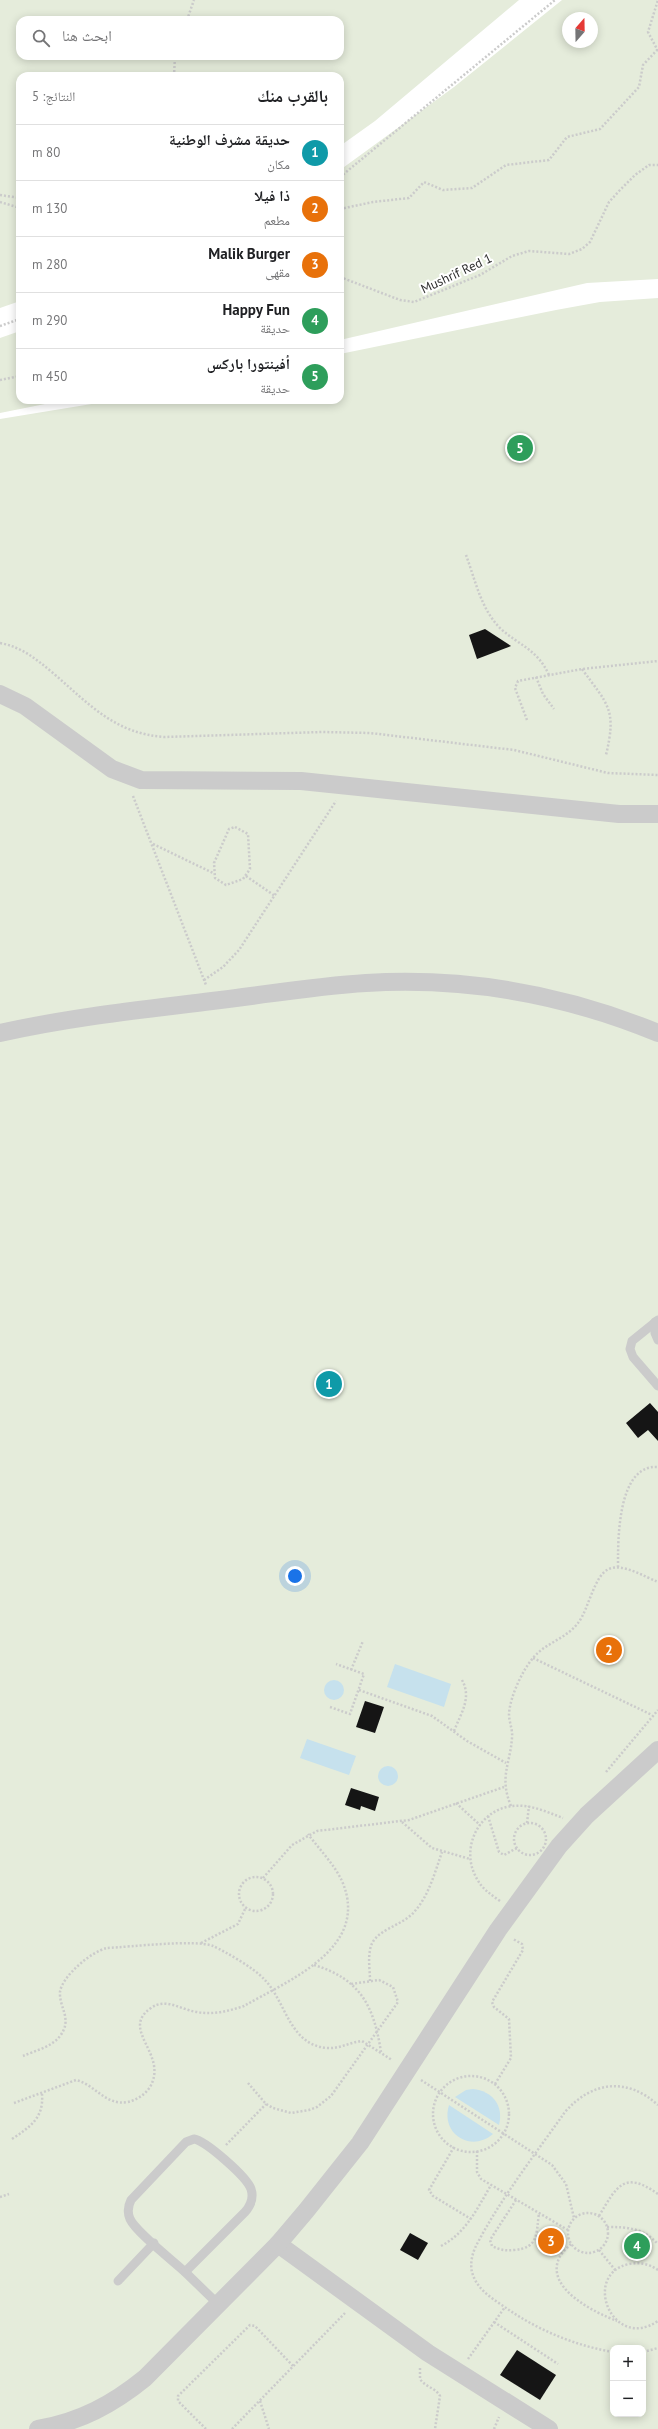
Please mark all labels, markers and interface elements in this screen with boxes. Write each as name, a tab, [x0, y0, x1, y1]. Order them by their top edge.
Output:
north arrow	[562, 12, 598, 48]
search box	[16, 16, 344, 60]
text: ابحث هنا	[62, 26, 112, 45]
icon: search	[30, 27, 52, 49]
text: بالقرب منك	[257, 85, 328, 107]
text: النتائج: 5	[32, 88, 75, 105]
text: حديقة مشرف الوطنية	[169, 130, 290, 149]
text: 80 m	[32, 144, 60, 161]
text: 1	[311, 144, 319, 161]
text: مكان	[267, 156, 290, 173]
text: ذا فيلا	[254, 186, 290, 205]
text: 130 m	[32, 200, 67, 217]
text: 2	[311, 200, 319, 217]
text: مطعم	[264, 212, 290, 229]
text: Malik Burger	[208, 244, 290, 263]
street label: Mushrif Red 1	[418, 250, 495, 297]
text: 280 m	[32, 256, 67, 273]
text: 3	[311, 256, 319, 273]
text: مقهى	[265, 264, 290, 281]
text: Happy Fun	[222, 300, 290, 319]
text: 290 m	[32, 312, 67, 329]
text: 4	[311, 312, 319, 329]
text: حديقة	[260, 320, 290, 337]
text: أفينتورا باركس	[207, 354, 290, 373]
text: 450 m	[32, 368, 67, 385]
text: 5	[311, 368, 319, 385]
text: حديقة	[260, 380, 290, 397]
pin: 5	[507, 433, 533, 463]
pin: 1	[316, 1369, 342, 1399]
your location	[285, 1566, 305, 1586]
pin: 2	[596, 1635, 622, 1665]
pin: 3	[538, 2226, 564, 2256]
pin: 4	[624, 2231, 650, 2261]
map controls	[610, 2345, 646, 2417]
button: +	[610, 2345, 646, 2381]
button: −	[610, 2381, 646, 2417]

